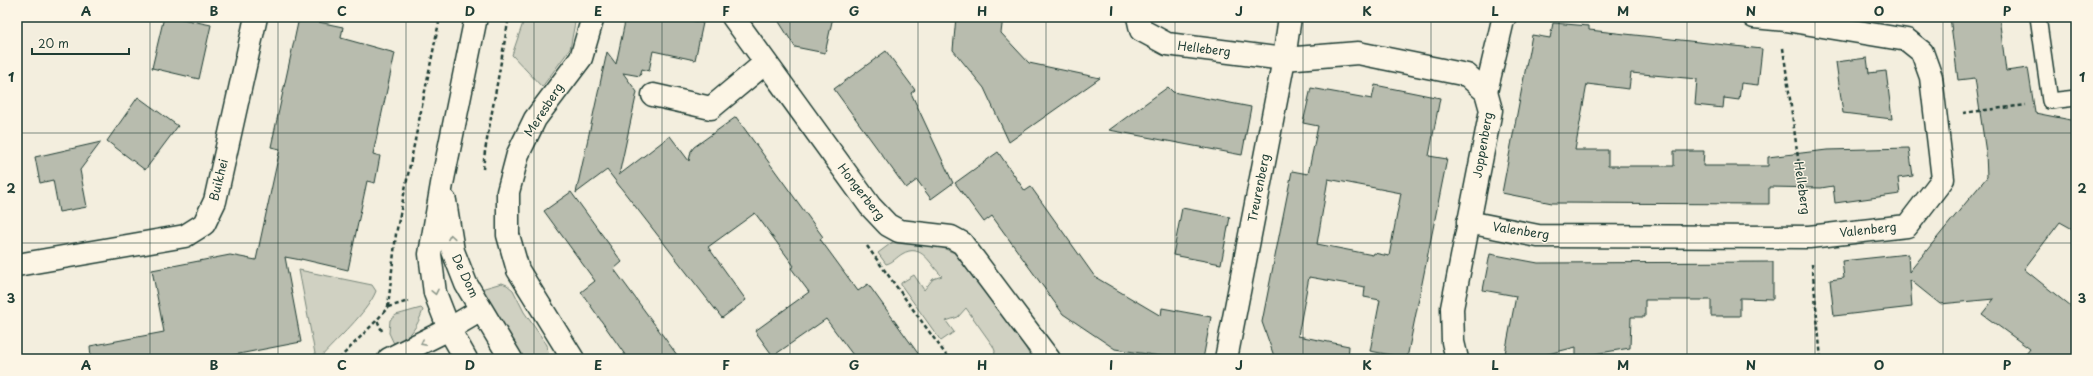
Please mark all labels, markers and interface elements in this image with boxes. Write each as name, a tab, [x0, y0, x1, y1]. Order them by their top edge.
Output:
text: A	[81, 1, 91, 20]
text: B	[210, 1, 219, 20]
text: C	[337, 1, 347, 20]
text: D	[465, 1, 475, 20]
text: E	[594, 1, 602, 20]
text: F	[722, 1, 730, 20]
text: G	[849, 1, 859, 20]
text: H	[977, 1, 987, 20]
text: I	[1109, 1, 1113, 20]
text: J	[1235, 1, 1243, 20]
text: K	[1362, 1, 1372, 20]
text: L	[1491, 1, 1499, 20]
text: M	[1617, 1, 1629, 20]
text: N	[1746, 1, 1756, 20]
text: O	[1874, 1, 1884, 20]
text: P	[2003, 1, 2012, 20]
scale bar	[32, 30, 129, 56]
text: 20 m	[38, 34, 69, 52]
street label: Helleberg	[1176, 36, 1232, 60]
text: 1	[8, 67, 14, 86]
text: 1	[2079, 67, 2085, 86]
street label: Meresberg	[519, 79, 567, 140]
street label: Joppenberg	[1467, 110, 1497, 179]
street label: Treurenberg	[1243, 152, 1273, 224]
street label: Buikhei	[204, 157, 232, 203]
street label: Hongerberg	[834, 159, 890, 224]
street label: Helleberg	[1790, 160, 1816, 216]
text: 2	[6, 178, 16, 197]
text: 2	[2077, 178, 2087, 197]
street label: Valenberg	[1491, 217, 1551, 243]
street label: Valenberg	[1839, 217, 1897, 241]
one-way arrow	[447, 234, 456, 240]
street label: De Dom	[448, 251, 484, 300]
text: 3	[7, 288, 16, 307]
one-way arrow	[431, 288, 439, 295]
text: 3	[2078, 288, 2087, 307]
one-way arrow	[420, 338, 427, 345]
text: A	[81, 355, 91, 374]
text: B	[210, 355, 219, 374]
text: C	[337, 355, 347, 374]
text: D	[465, 355, 475, 374]
text: E	[594, 355, 602, 374]
text: F	[722, 355, 730, 374]
text: G	[849, 355, 859, 374]
text: H	[977, 355, 987, 374]
text: I	[1109, 355, 1113, 374]
text: J	[1235, 355, 1243, 374]
text: K	[1362, 355, 1372, 374]
text: L	[1491, 355, 1499, 374]
text: M	[1617, 355, 1629, 374]
text: N	[1746, 355, 1756, 374]
text: O	[1874, 355, 1884, 374]
text: P	[2003, 355, 2012, 374]

